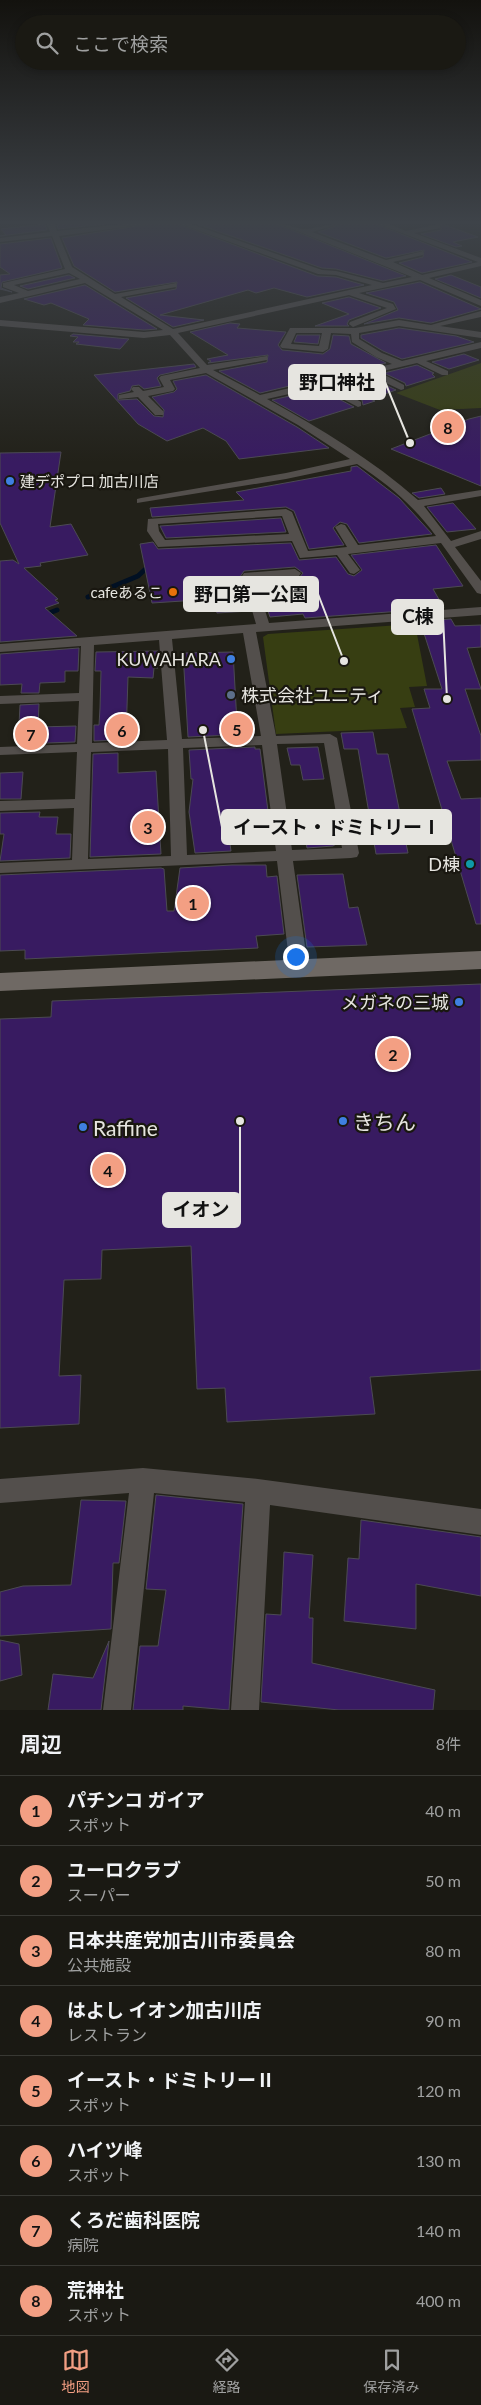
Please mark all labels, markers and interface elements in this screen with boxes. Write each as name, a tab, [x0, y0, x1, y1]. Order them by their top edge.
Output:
search box	[15, 15, 466, 70]
icon: search	[33, 29, 61, 57]
text: ここで検索	[73, 32, 168, 55]
callout: 野口神社	[289, 365, 385, 399]
text: 野口神社	[299, 370, 375, 393]
pin: 8	[432, 408, 464, 446]
place label: 建デポプロ 加古川店	[20, 472, 159, 490]
marker: 建デポプロ 加古川店	[4, 475, 16, 487]
callout: 野口第一公園	[184, 577, 318, 611]
text: 野口第一公園	[194, 582, 308, 605]
place label: cafeあるこ	[91, 583, 163, 601]
marker: cafeあるこ	[167, 586, 179, 598]
callout: C棟	[392, 600, 443, 634]
text: C棟	[402, 604, 434, 627]
place label: KUWAHARA	[116, 648, 222, 670]
marker: KUWAHARA	[225, 653, 237, 665]
place label: 株式会社ユニティ	[241, 684, 384, 706]
marker: 株式会社ユニティ	[225, 689, 237, 701]
pin: 5	[221, 710, 253, 748]
pin: 6	[106, 711, 138, 749]
pin: 7	[15, 715, 47, 753]
pin: 3	[132, 808, 164, 846]
callout: イースト・ドミトリーⅠ	[222, 810, 451, 844]
text: イースト・ドミトリーⅠ	[233, 815, 441, 838]
place label: D棟	[428, 853, 460, 875]
marker: D棟	[464, 858, 476, 870]
pin: 1	[177, 884, 209, 922]
your location	[283, 944, 309, 970]
place label: メガネの三城	[341, 991, 449, 1013]
marker: メガネの三城	[453, 996, 465, 1008]
pin: 2	[377, 1035, 409, 1073]
place label: きちん	[353, 1109, 416, 1134]
place label: Raffine	[93, 1115, 158, 1140]
marker: きちん	[337, 1115, 349, 1127]
marker: Raffine	[77, 1121, 89, 1133]
pin: 4	[92, 1151, 124, 1189]
callout: イオン	[163, 1193, 240, 1227]
text: イオン	[172, 1197, 230, 1220]
text: 周辺	[20, 1731, 62, 1756]
text: 8件	[436, 1734, 461, 1753]
text: パチンコ ガイア	[67, 1788, 205, 1811]
text: 1	[31, 1801, 41, 1820]
text: 40 m	[425, 1801, 461, 1820]
text: スポット	[67, 1815, 131, 1834]
text: ユーロクラブ	[67, 1858, 181, 1881]
text: 2	[31, 1871, 41, 1890]
text: 50 m	[425, 1871, 461, 1890]
text: スーパー	[67, 1885, 131, 1904]
text: 日本共産党加古川市委員会	[67, 1928, 295, 1951]
text: 3	[31, 1941, 41, 1960]
text: 80 m	[425, 1941, 461, 1960]
text: 公共施設	[67, 1955, 131, 1974]
text: はよし イオン加古川店	[67, 1998, 262, 2021]
text: 4	[31, 2011, 41, 2030]
text: 90 m	[425, 2011, 461, 2030]
text: レストラン	[67, 2025, 147, 2044]
text: イースト・ドミトリーⅡ	[67, 2068, 275, 2091]
text: 5	[31, 2081, 41, 2100]
text: 120 m	[416, 2081, 461, 2100]
text: スポット	[67, 2095, 131, 2114]
text: ハイツ峰	[67, 2138, 143, 2161]
text: 6	[31, 2151, 41, 2170]
text: 130 m	[416, 2151, 461, 2170]
text: スポット	[67, 2165, 131, 2184]
text: くろだ歯科医院	[67, 2208, 200, 2231]
text: 7	[31, 2221, 41, 2240]
text: 140 m	[416, 2221, 461, 2240]
text: 病院	[67, 2235, 99, 2254]
text: 荒神社	[67, 2278, 124, 2301]
text: 8	[31, 2291, 41, 2310]
text: 400 m	[416, 2291, 461, 2310]
text: スポット	[67, 2305, 131, 2324]
tab: 地図	[62, 2346, 90, 2396]
tab: 経路	[213, 2346, 241, 2396]
tab: 保存済み	[364, 2346, 420, 2396]

